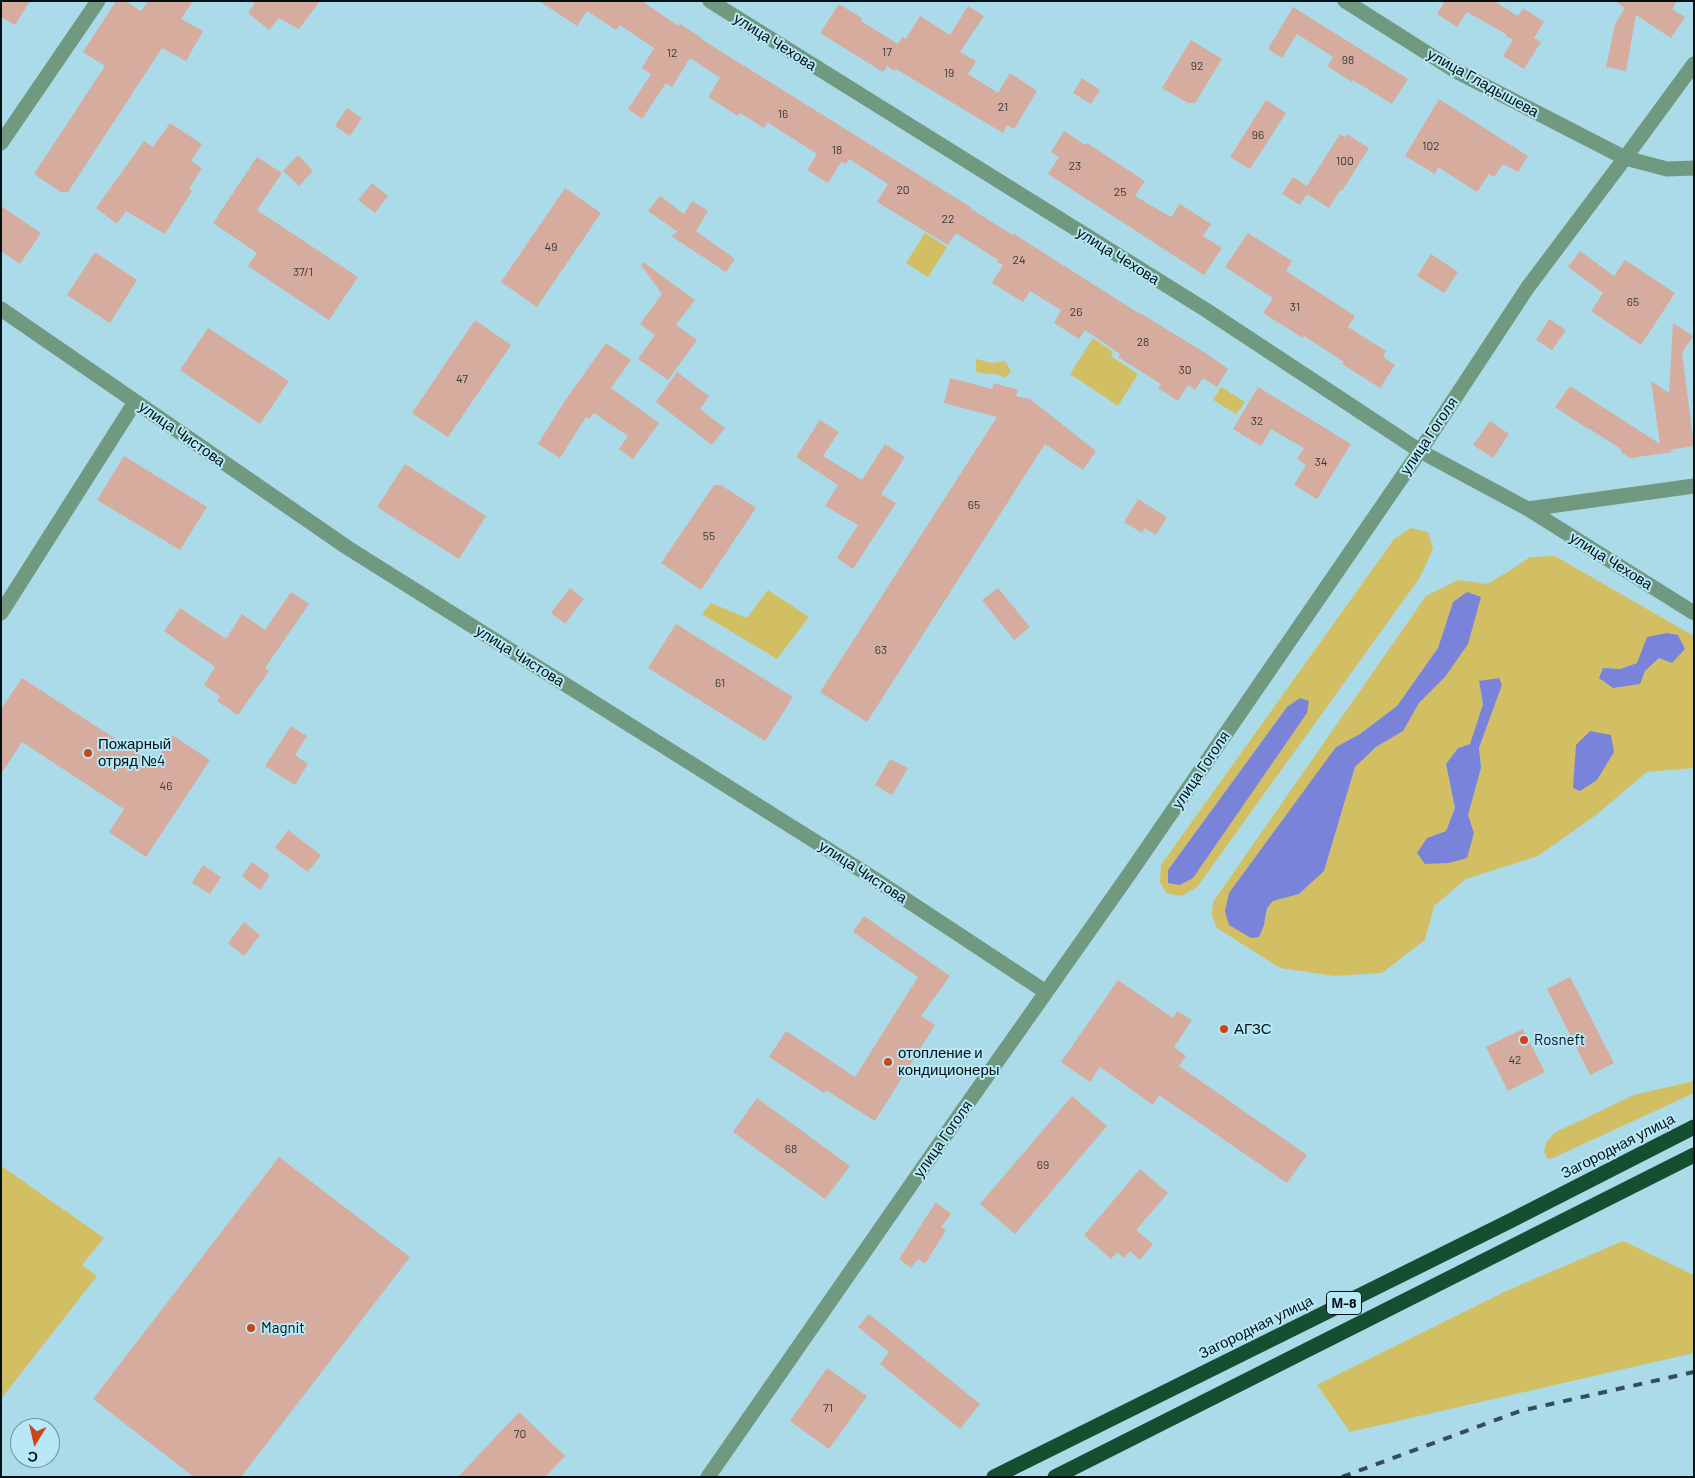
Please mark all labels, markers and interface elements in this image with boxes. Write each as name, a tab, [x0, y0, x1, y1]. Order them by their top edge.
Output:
street label: улица Чехова	[730, 9, 820, 75]
house number: 17	[882, 45, 892, 59]
street label: улица Гладышева	[1424, 45, 1542, 121]
house number: 12	[667, 46, 677, 60]
house number: 98	[1342, 53, 1354, 67]
house number: 92	[1191, 59, 1203, 73]
house number: 19	[944, 66, 954, 80]
house number: 21	[998, 100, 1008, 114]
house number: 16	[778, 107, 788, 121]
house number: 96	[1252, 128, 1264, 142]
house number: 102	[1422, 139, 1440, 153]
house number: 18	[832, 143, 842, 157]
house number: 100	[1336, 154, 1354, 168]
house number: 23	[1069, 159, 1081, 173]
house number: 20	[896, 183, 910, 197]
house number: 25	[1114, 185, 1126, 199]
house number: 22	[942, 212, 954, 226]
street label: улица Чехова	[1073, 223, 1163, 289]
house number: 49	[545, 240, 557, 254]
house number: 24	[1012, 253, 1026, 267]
house number: 37/1	[293, 265, 313, 279]
house number: 65	[1627, 295, 1639, 309]
house number: 31	[1290, 300, 1300, 314]
house number: 26	[1070, 305, 1082, 319]
house number: 28	[1137, 335, 1149, 349]
house number: 30	[1179, 363, 1191, 377]
house number: 47	[456, 372, 468, 386]
street label: улица Гоголя	[1396, 394, 1462, 478]
street label: улица Чистова	[135, 398, 229, 470]
house number: 32	[1251, 414, 1263, 428]
house number: 34	[1315, 455, 1327, 469]
house number: 65	[968, 498, 980, 512]
street label: улица Чехова	[1566, 528, 1656, 594]
house number: 55	[703, 529, 715, 543]
street label: улица Чистова	[472, 622, 568, 690]
house number: 63	[875, 643, 887, 657]
house number: 61	[715, 676, 725, 690]
street label: улица Гоголя	[1168, 728, 1234, 812]
place label: Пожарный отряд №4	[98, 735, 171, 770]
marker: Пожарный отряд №4	[82, 747, 94, 759]
house number: 46	[160, 779, 172, 793]
street label: улица Чистова	[816, 837, 910, 907]
place label: АГЗС	[1234, 1020, 1272, 1038]
marker: АГЗС	[1218, 1023, 1230, 1035]
place label: Rosneft	[1534, 1031, 1585, 1049]
marker: Rosneft	[1518, 1034, 1530, 1046]
place label: отопление и кондиционеры	[898, 1044, 1000, 1079]
house number: 42	[1508, 1053, 1522, 1067]
marker: отопление и кондиционеры	[882, 1056, 894, 1068]
street label: улица Гоголя	[910, 1097, 976, 1181]
street label: Загородная улица	[1558, 1110, 1678, 1182]
house number: 68	[785, 1142, 797, 1156]
house number: 69	[1037, 1158, 1049, 1172]
street label: Загородная улица	[1196, 1292, 1316, 1362]
road number: М-8	[1326, 1292, 1362, 1315]
place label: Magnit	[261, 1319, 305, 1337]
marker: Magnit	[245, 1322, 257, 1334]
house number: 71	[823, 1401, 833, 1415]
north arrow	[10, 1418, 60, 1468]
house number: 70	[514, 1427, 526, 1441]
text: С	[26, 1448, 39, 1467]

